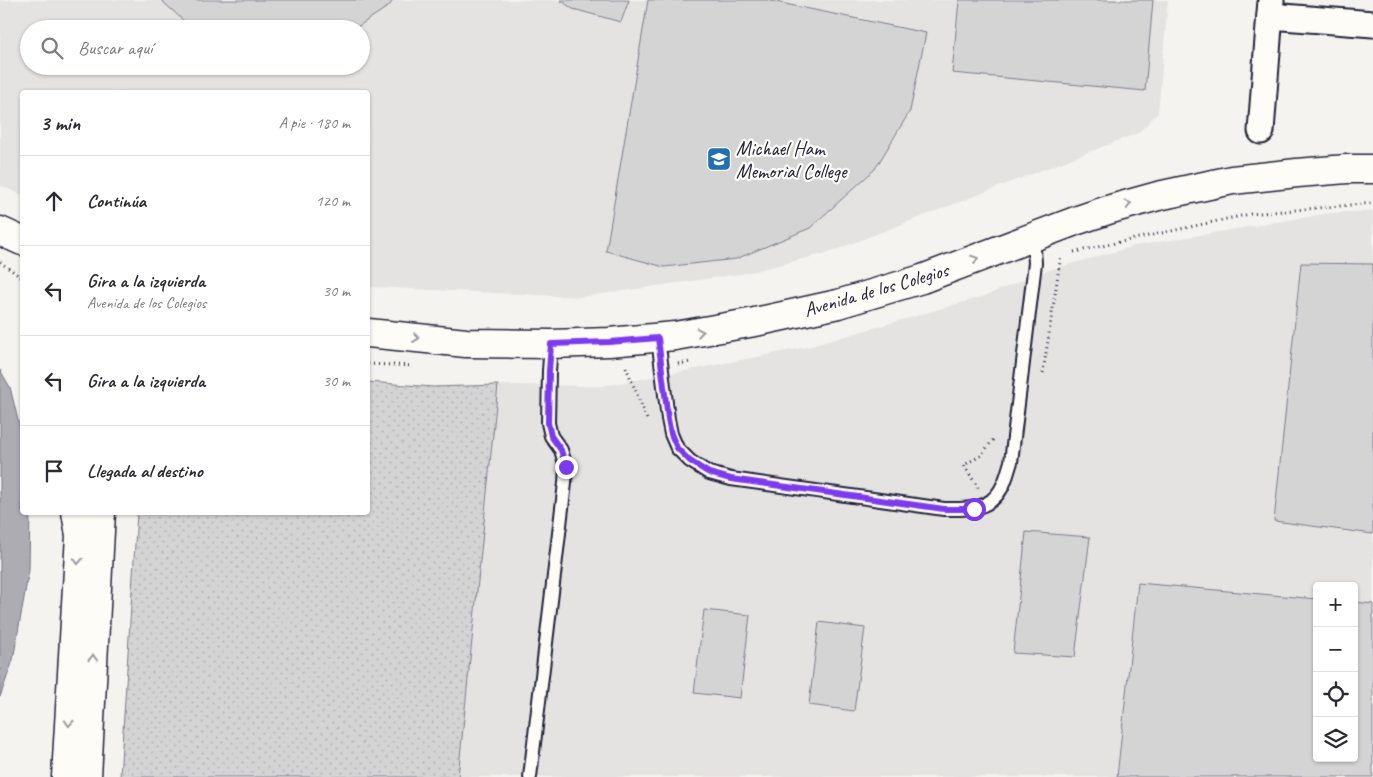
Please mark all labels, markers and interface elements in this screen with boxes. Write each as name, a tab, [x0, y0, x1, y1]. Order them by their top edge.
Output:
search box	[20, 20, 370, 75]
icon: search	[38, 34, 66, 62]
text: Buscar aquí	[78, 36, 152, 60]
text: 3 min	[40, 110, 80, 136]
text: A pie · 180 m	[279, 113, 350, 133]
place label: Michael Ham Memorial College	[736, 136, 848, 184]
school or university icon: Michael Ham Memorial College	[706, 146, 732, 172]
icon: ahead	[40, 187, 68, 215]
text: Continúa	[87, 189, 146, 213]
text: 120 m	[316, 191, 350, 211]
one-way arrow	[1123, 200, 1131, 210]
one-way arrow	[970, 255, 979, 265]
street label: Avenida de los Colegios	[801, 257, 953, 323]
text: Gira a la izquierda	[87, 269, 205, 293]
icon: left	[40, 277, 68, 305]
text: 30 m	[323, 281, 350, 301]
text: Avenida de los Colegios	[87, 293, 206, 313]
one-way arrow	[696, 327, 704, 337]
one-way arrow	[412, 332, 420, 343]
icon: left	[40, 367, 68, 395]
text: Gira a la izquierda	[87, 369, 205, 393]
text: 30 m	[323, 371, 350, 391]
route end	[555, 456, 578, 479]
icon: arrive	[40, 457, 68, 485]
text: Llegada al destino	[87, 459, 203, 483]
route start	[963, 498, 986, 521]
one-way arrow	[73, 557, 84, 565]
map controls	[1313, 582, 1358, 762]
button: +	[1313, 582, 1358, 627]
button: −	[1313, 627, 1358, 672]
one-way arrow	[88, 654, 99, 662]
button: locate	[1313, 672, 1358, 717]
button: layers	[1313, 717, 1358, 762]
one-way arrow	[64, 720, 75, 728]

